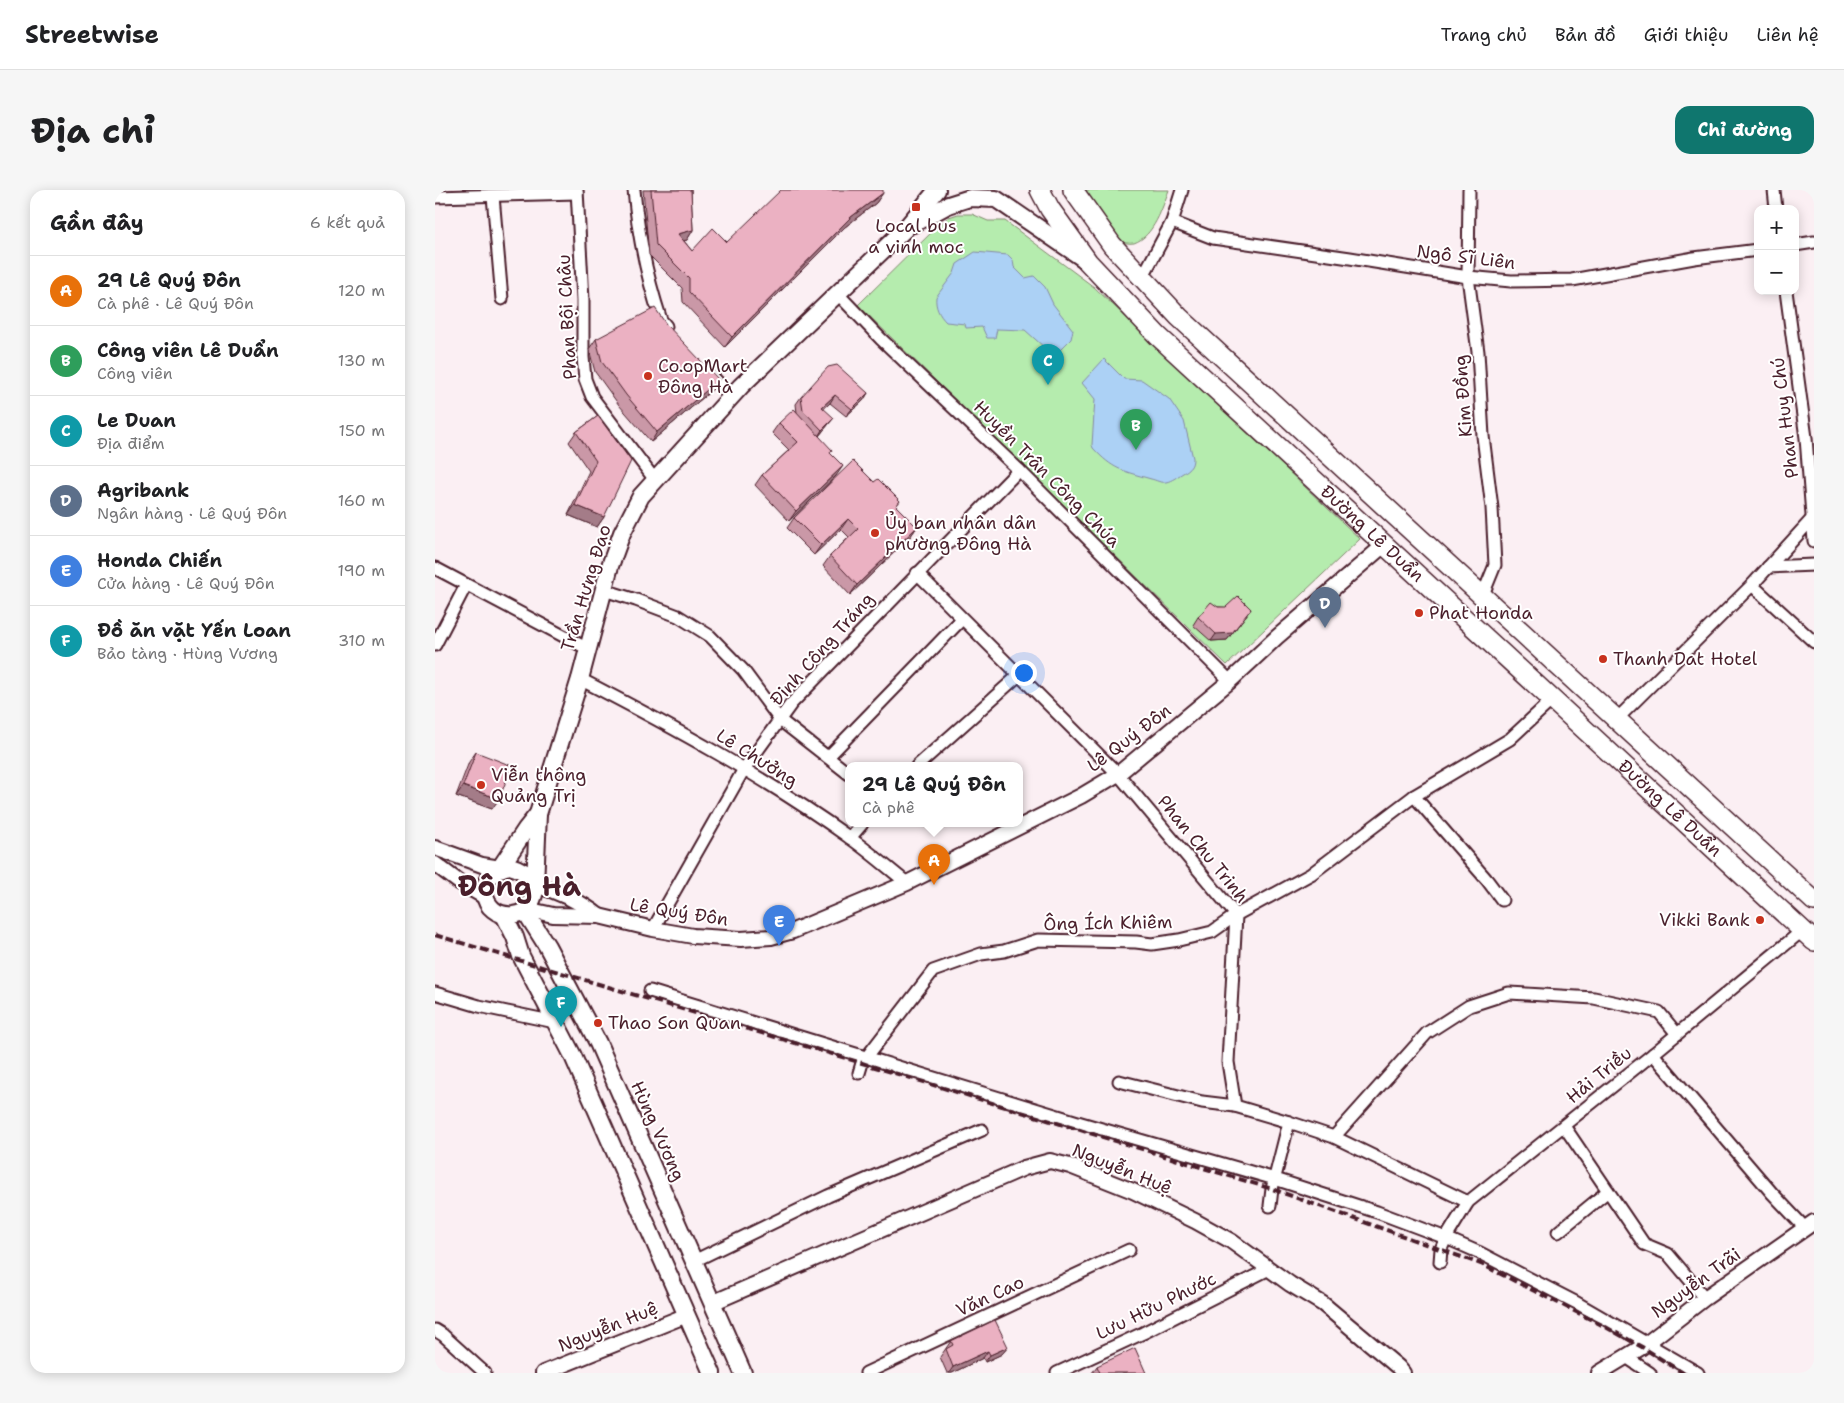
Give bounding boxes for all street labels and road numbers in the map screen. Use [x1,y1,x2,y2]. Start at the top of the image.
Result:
street label: Ngô Sĩ Liên [1415,239,1517,275]
street label: Phan Bội Châu [552,254,582,380]
street label: Kim Đồng [1448,354,1478,438]
street label: Phan Huy Chú [1766,356,1804,480]
street label: Huyền Trân Công Chúa [968,395,1126,553]
street label: Đường Lê Duẩn [1315,480,1429,587]
street label: Trần Hưng Đạo [555,522,617,654]
street label: Đinh Công Tráng [765,587,879,711]
street label: Lê Quý Đôn [1082,698,1176,778]
street label: Lê Chưởng [712,723,802,793]
street label: Đường Lê Duẩn [1613,754,1727,862]
street label: Phan Chu Trinh [1152,790,1254,908]
street label: Lê Quý Đôn [628,892,730,932]
street label: Ông Ích Khiêm [1043,910,1173,936]
street label: Hải Triều [1561,1041,1637,1109]
street label: Hùng Vương [625,1077,691,1185]
street label: Nguyễn Huệ [1068,1138,1176,1200]
street label: Nguyễn Trãi [1646,1242,1746,1324]
street label: Lưu Hữu Phước [1092,1267,1220,1345]
street label: Văn Cao [952,1270,1028,1322]
street label: Nguyễn Huệ [554,1296,662,1358]

